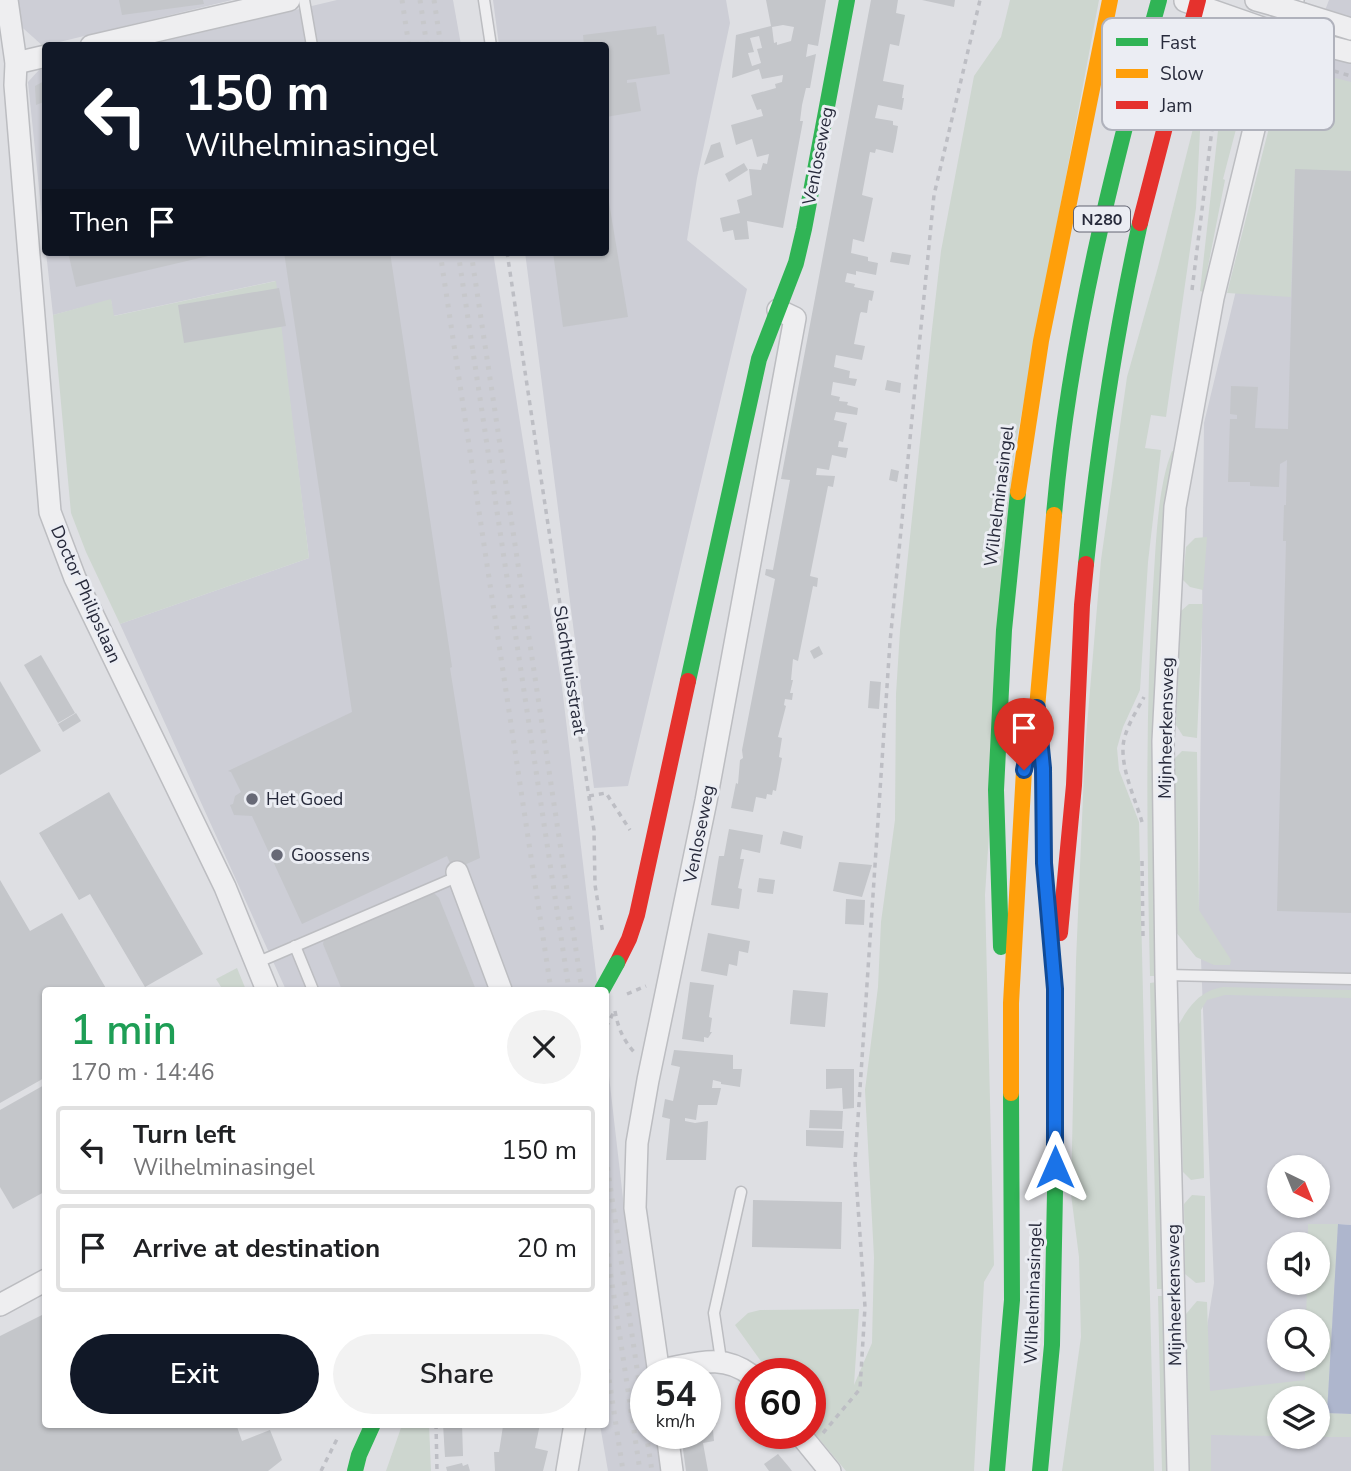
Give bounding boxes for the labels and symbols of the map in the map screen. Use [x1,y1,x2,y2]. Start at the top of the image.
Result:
legend [1102,18,1334,130]
text: Fast [1160,30,1196,56]
text: Slow [1160,61,1204,87]
text: Jam [1159,93,1193,119]
street label: Venloseweg [797,105,839,208]
road number: N280 [1074,206,1130,232]
street label: Wilhelminasingel [978,423,1020,568]
street label: Doctor Philipslaan [45,521,127,667]
street label: Slachthuisstraat [548,604,592,737]
street label: Mijnheerkensweg [1153,657,1179,799]
pin [994,698,1054,770]
street label: Venloseweg [678,783,720,886]
place label: Het Goed [266,787,343,811]
marker: Het Goed [244,791,260,807]
place label: Goossens [291,843,370,867]
marker: Goossens [269,847,285,863]
position arrow [1018,1130,1092,1204]
north arrow [1267,1155,1330,1218]
street label: Wilhelminasingel [1019,1221,1047,1365]
street label: Mijnheerkensweg [1161,1224,1187,1366]
speed limit sign: 60 [735,1358,826,1449]

